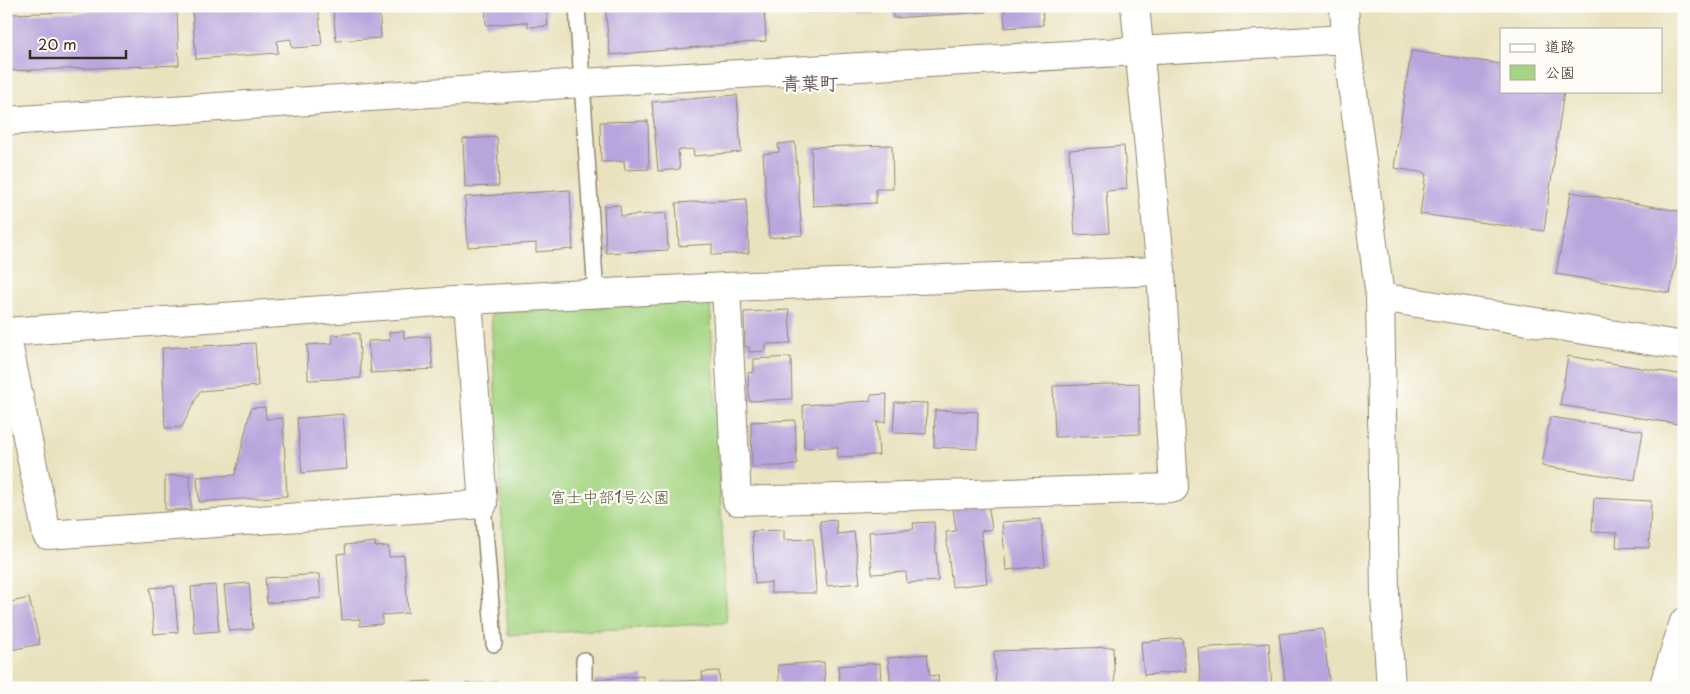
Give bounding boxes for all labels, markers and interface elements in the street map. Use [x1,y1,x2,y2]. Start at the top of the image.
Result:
scale bar [30,28,126,60]
legend [1500,28,1662,92]
text: 20 m [38,32,77,55]
text: 道路 [1545,34,1575,57]
text: 公園 [1545,60,1575,83]
district label: 青葉町 [781,68,839,96]
park label: 富士中部1号公園 [550,484,670,508]

